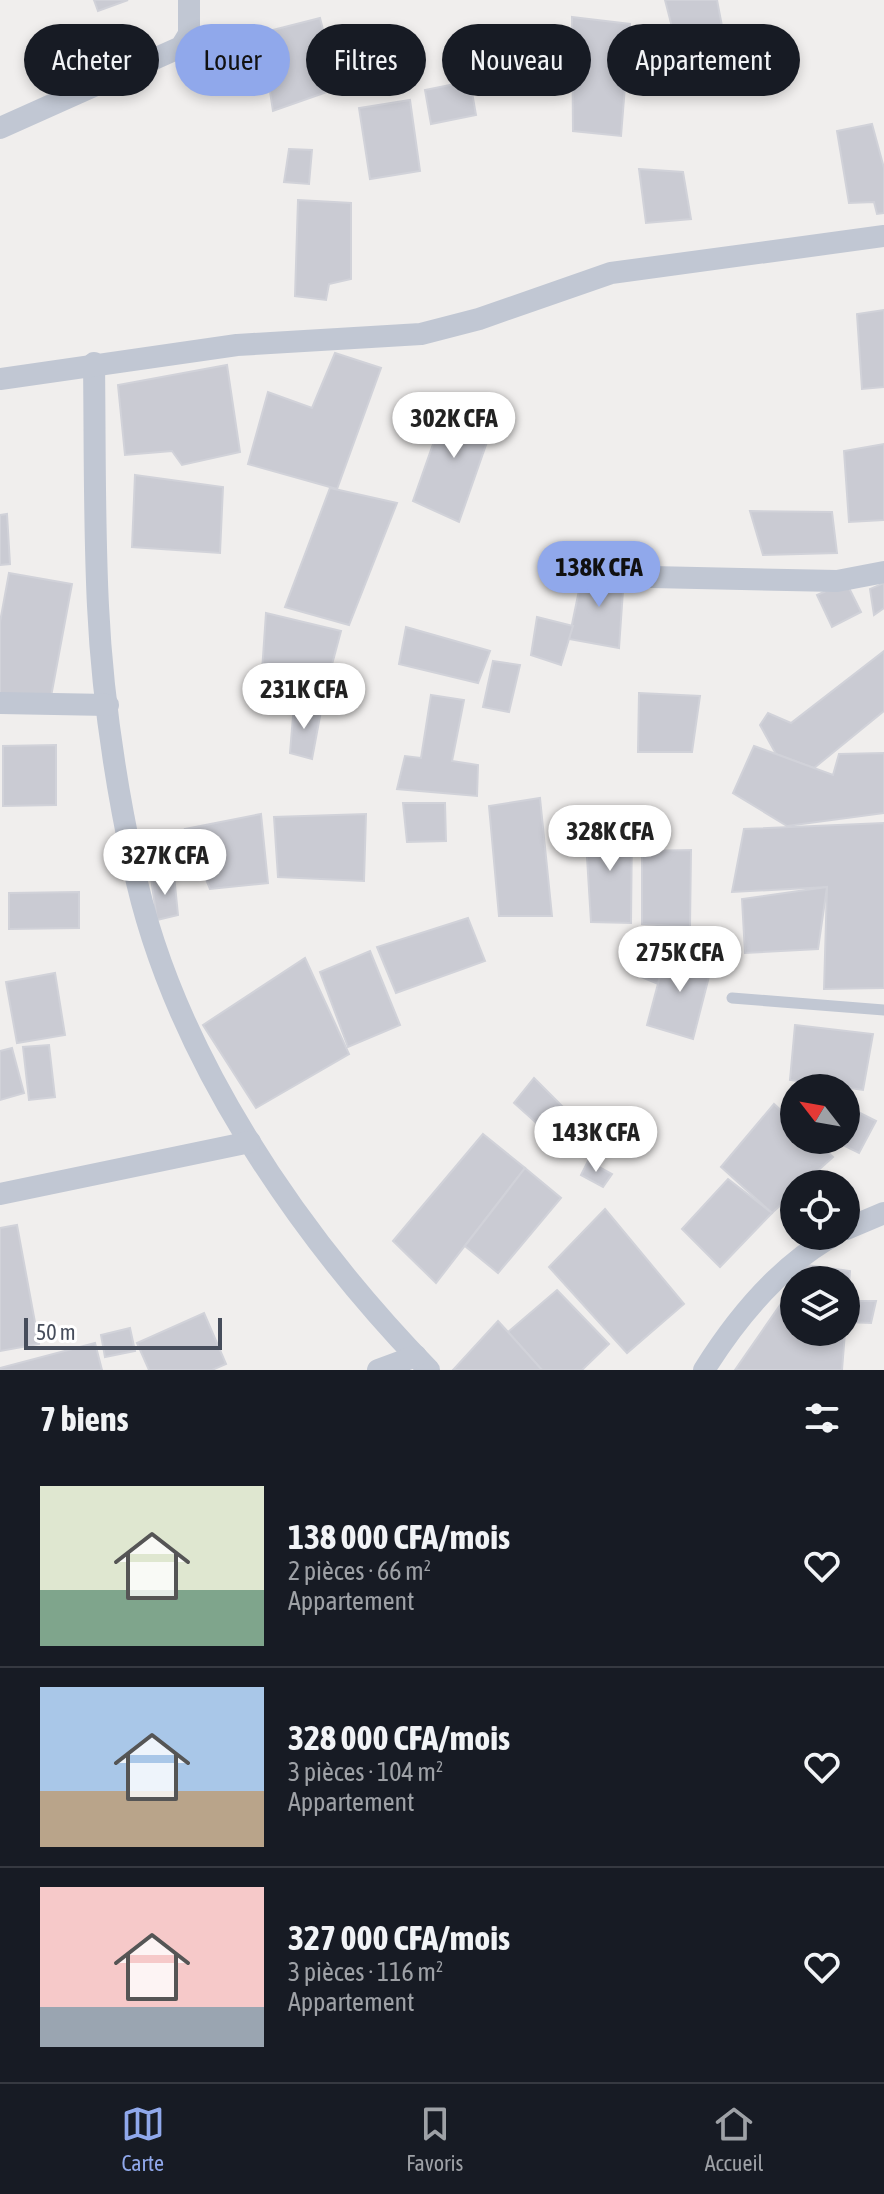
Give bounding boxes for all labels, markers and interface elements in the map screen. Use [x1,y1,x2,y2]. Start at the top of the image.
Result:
chip: Acheter [24,24,159,96]
chip: Louer [175,24,290,96]
chip: Filtres [306,24,426,96]
chip: Nouveau [442,24,591,96]
chip: Appartement [607,24,800,96]
pin: 302K CFA [371,392,537,460]
text: 302K CFA [410,403,498,433]
pin: 138K CFA [516,541,682,609]
text: 138K CFA [555,552,643,582]
pin: 231K CFA [221,663,387,731]
text: 231K CFA [260,674,348,704]
pin: 328K CFA [527,805,693,873]
text: 328K CFA [566,816,654,846]
pin: 327K CFA [82,829,248,897]
text: 327K CFA [121,840,209,870]
pin: 275K CFA [597,926,763,994]
text: 275K CFA [636,937,724,967]
north arrow [780,1074,860,1154]
map controls [780,1074,860,1346]
pin: 143K CFA [513,1106,679,1174]
text: 143K CFA [552,1117,640,1147]
button: locate [780,1170,860,1250]
button: layers [780,1266,860,1346]
scale bar [24,1314,222,1350]
text: 50 m [36,1319,76,1345]
icon: filters [800,1396,844,1440]
text: 7 biens [40,1399,129,1438]
text: 138 000 CFA/mois [288,1517,510,1556]
icon: home [104,1518,200,1614]
icon: heart [800,1544,844,1588]
text: 2 pièces · 66 m² [288,1556,431,1586]
text: Appartement [288,1586,415,1616]
text: 328 000 CFA/mois [288,1718,510,1757]
icon: home [104,1719,200,1815]
icon: heart [800,1745,844,1789]
text: 3 pièces · 104 m² [288,1757,443,1787]
text: Appartement [288,1787,415,1817]
text: 327 000 CFA/mois [288,1918,510,1957]
icon: home [104,1919,200,2015]
icon: heart [800,1945,844,1989]
text: 3 pièces · 116 m² [288,1957,443,1987]
text: Appartement [288,1987,415,2017]
tab: Carte [121,2102,165,2176]
tab: Favoris [406,2102,463,2176]
tab: Accueil [705,2102,763,2176]

